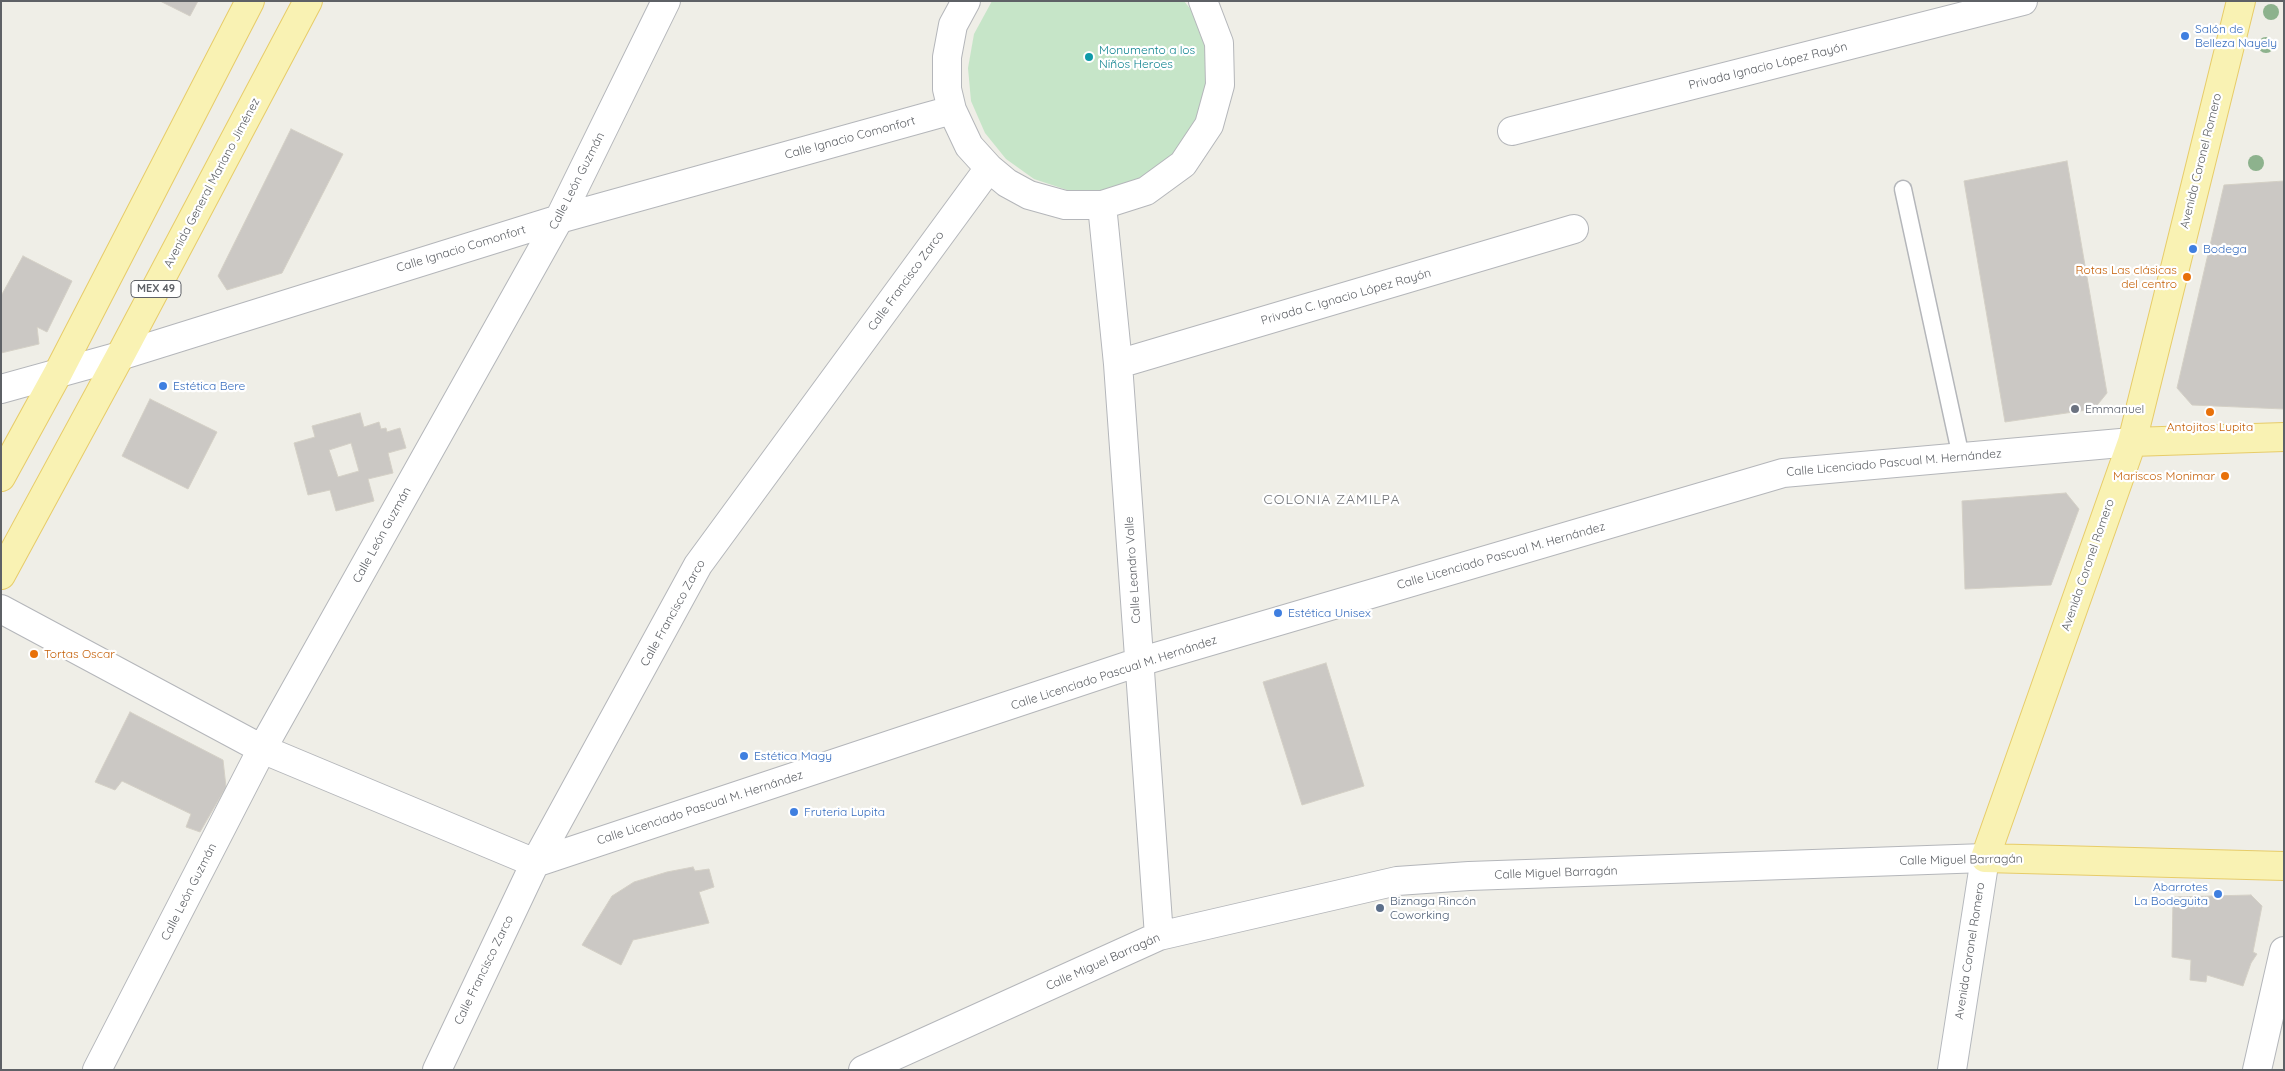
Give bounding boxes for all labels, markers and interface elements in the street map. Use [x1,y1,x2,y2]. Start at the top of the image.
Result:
place label: Salón de Belleza Nayely [2195,22,2277,50]
marker: Salón de Belleza Nayely [2179,30,2191,42]
street label: Privada Ignacio López Rayón [1687,39,1849,93]
place label: Monumento a los Niños Heroes [1099,43,1195,71]
marker: Monumento a los Niños Heroes [1083,51,1095,63]
street label: Avenida Coronel Romero [2177,92,2225,230]
street label: Avenida General Mariano Jiménez [161,96,263,270]
street label: Calle Ignacio Comonfort [783,114,917,162]
street label: Calle León Guzmán [546,130,608,232]
street label: Calle Ignacio Comonfort [395,222,527,276]
street label: Calle Francisco Zarco [865,228,947,334]
place label: Bodega [2203,242,2247,256]
marker: Bodega [2187,243,2199,255]
place label: Rotas Las clásicas del centro [2075,263,2177,291]
street label: Privada C. Ignacio López Rayón [1259,266,1433,328]
marker: Rotas Las clásicas del centro [2181,271,2193,283]
road number: MEX 49 [131,280,181,298]
place label: Estética Bere [173,379,245,393]
marker: Estética Bere [157,380,169,392]
place label: Emmanuel [2085,402,2144,416]
marker: Emmanuel [2069,403,2081,415]
marker: Antojitos Lupita [2204,406,2216,418]
place label: Antojitos Lupita [2167,420,2253,434]
street label: Calle Licenciado Pascual M. Hernández [1786,446,2002,480]
place label: Mariscos Monimar [2113,469,2215,483]
marker: Mariscos Monimar [2219,470,2231,482]
street label: Calle León Guzmán [350,485,414,585]
district label: COLONIA ZAMILPA [1262,492,1402,508]
street label: Avenida Coronel Romero [2059,497,2117,633]
street label: Calle Leandro Valle [1122,516,1144,624]
street label: Calle Licenciado Pascual M. Hernández [1395,519,1607,593]
street label: Calle Francisco Zarco [638,557,708,669]
place label: Estética Unisex [1288,606,1371,620]
marker: Estética Unisex [1272,607,1284,619]
street label: Calle Licenciado Pascual M. Hernández [1009,633,1219,713]
place label: Tortas Oscar [44,647,115,661]
marker: Tortas Oscar [28,648,40,660]
place label: Estética Magy [754,749,832,763]
marker: Estética Magy [738,750,750,762]
street label: Calle Licenciado Pascual M. Hernández [595,768,805,848]
place label: Fruteria Lupita [804,805,885,819]
marker: Fruteria Lupita [788,806,800,818]
street label: Calle León Guzmán [158,841,220,943]
street label: Calle Miguel Barragán [1899,852,2023,868]
street label: Calle Miguel Barragán [1494,864,1618,882]
place label: Abarrotes La Bodeguita [2134,880,2208,908]
street label: Avenida Coronel Romero [1952,881,1988,1021]
marker: Abarrotes La Bodeguita [2212,888,2224,900]
place label: Biznaga Rincón Coworking [1390,894,1476,922]
marker: Biznaga Rincón Coworking [1374,902,1386,914]
street label: Calle Francisco Zarco [451,913,517,1027]
street label: Calle Miguel Barragán [1044,930,1162,994]

